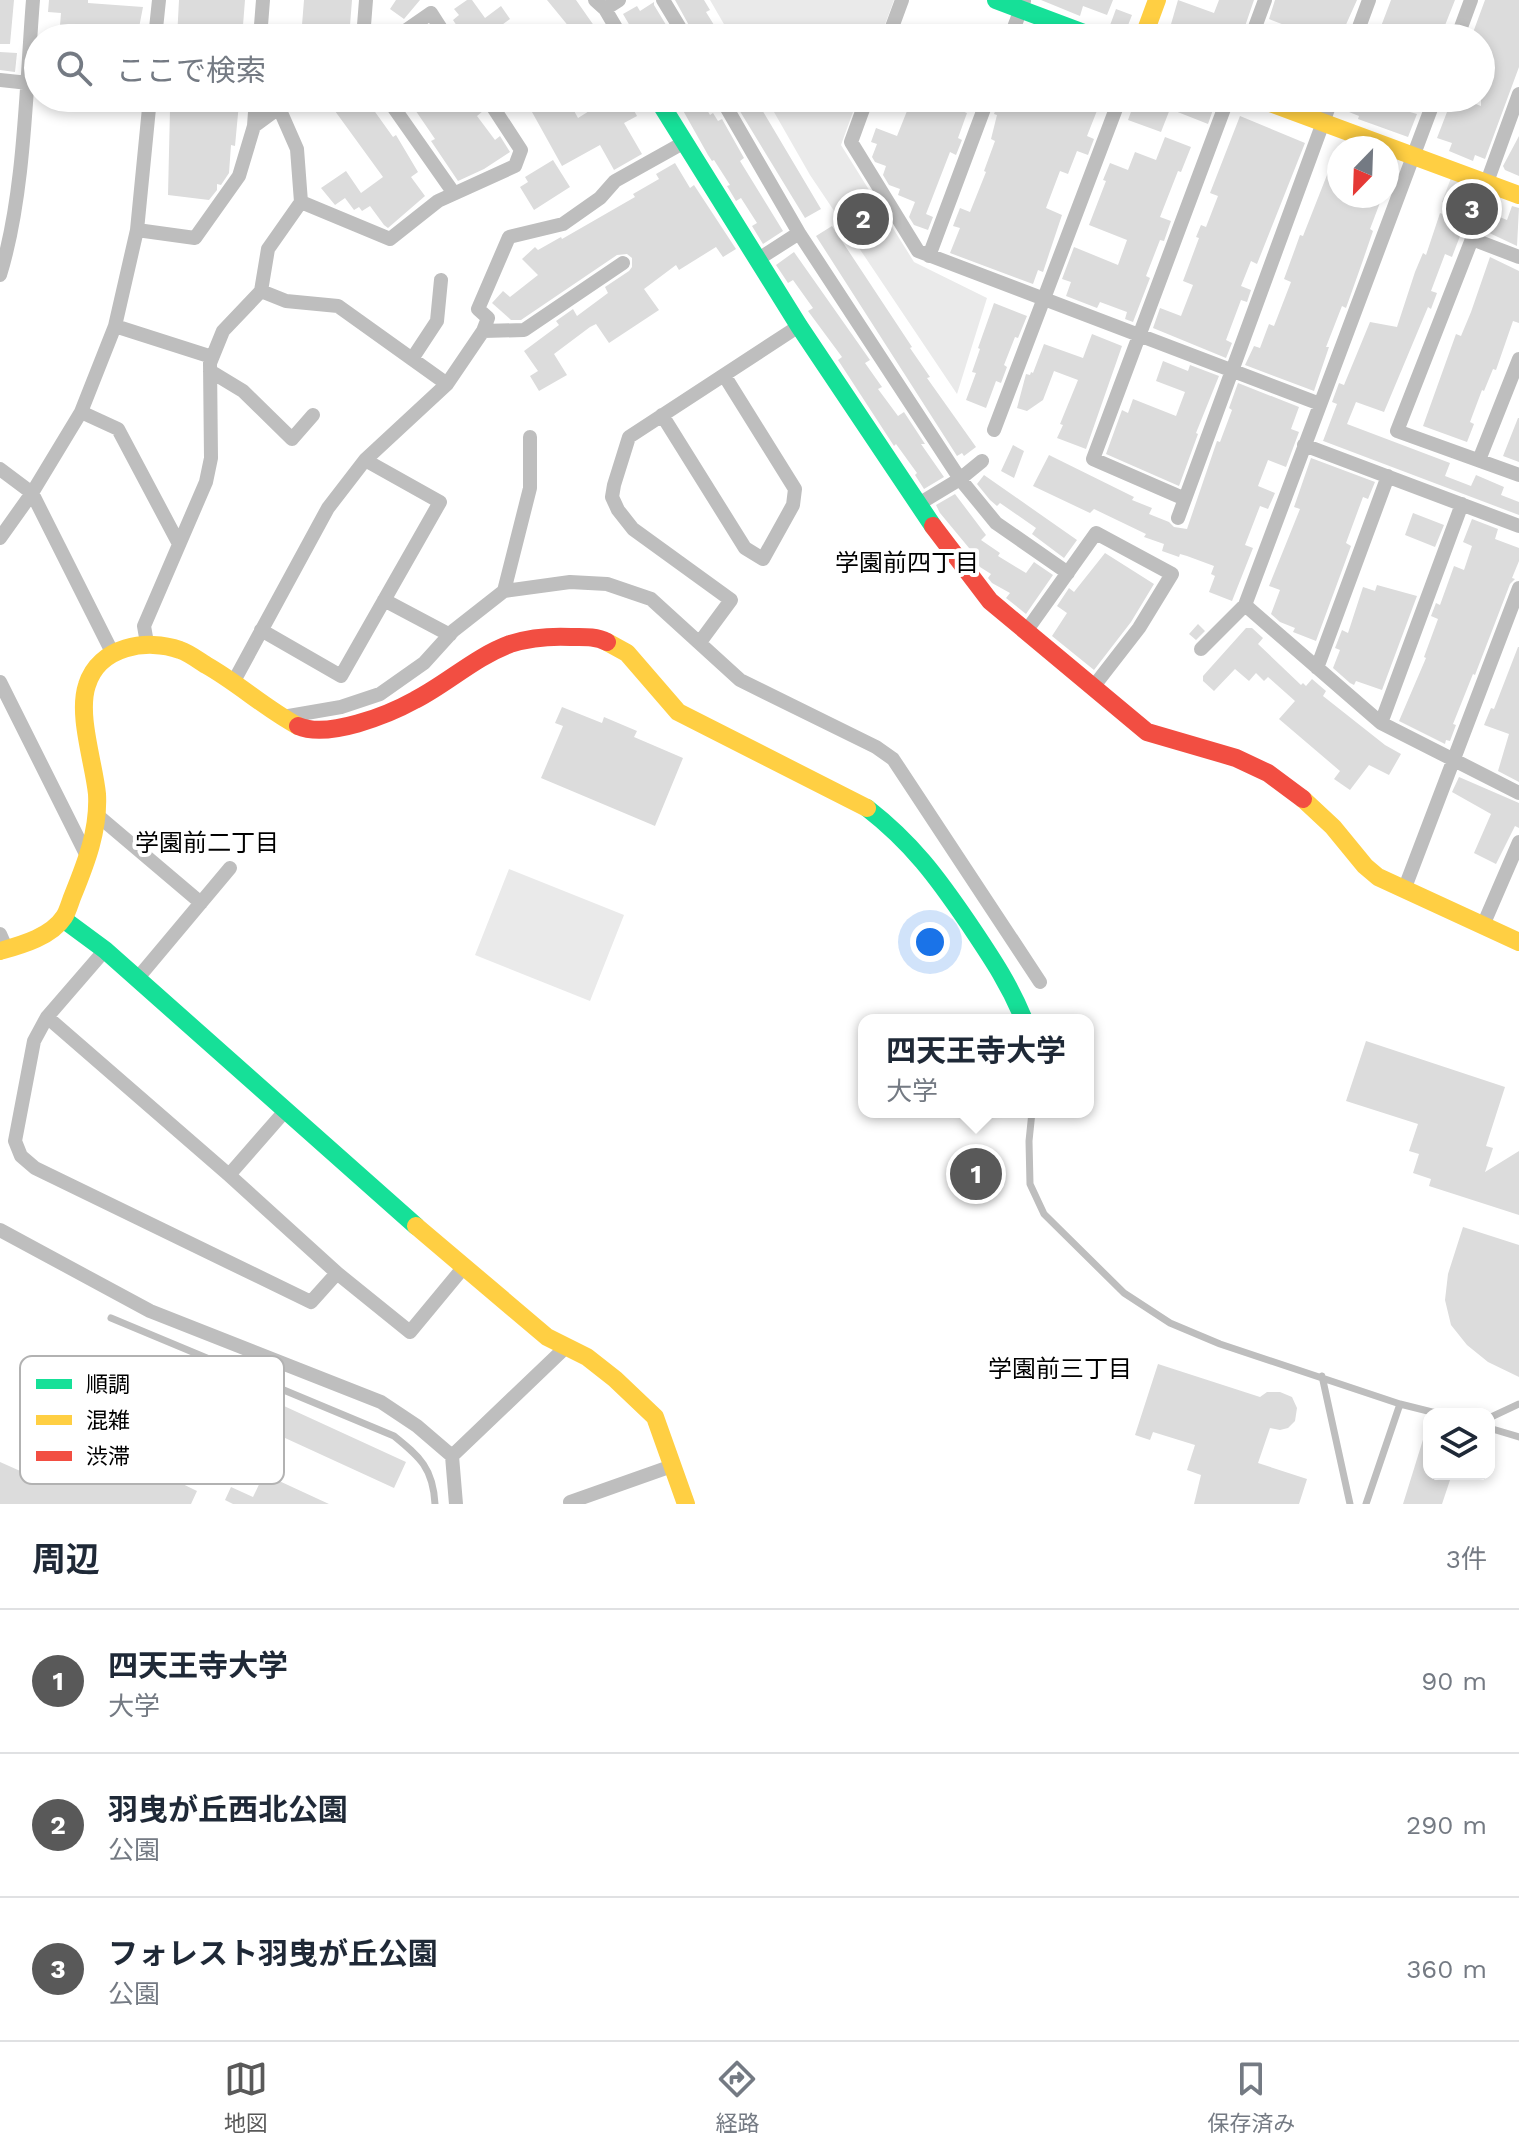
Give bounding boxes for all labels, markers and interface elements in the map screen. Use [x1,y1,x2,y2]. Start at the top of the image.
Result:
search box [24,24,1495,112]
icon: search [52,46,96,90]
text: ここで検索 [116,53,266,88]
north arrow [1327,136,1399,208]
pin: 3 [1446,179,1498,239]
pin: 2 [837,189,889,249]
district label: 学園前四丁目 [835,549,979,577]
district label: 学園前二丁目 [135,829,279,857]
your location [910,922,950,962]
popup [858,1014,1094,1118]
text: 四天王寺大学 [886,1033,1066,1068]
text: 大学 [886,1076,938,1106]
pin: 1 [950,1144,1002,1204]
district label: 学園前三丁目 [988,1355,1132,1383]
legend [20,1356,284,1484]
text: 順調 [86,1372,130,1397]
text: 混雑 [86,1408,130,1433]
map controls [1423,1408,1495,1480]
button: layers [1423,1408,1495,1480]
text: 渋滞 [86,1444,130,1469]
text: 周辺 [32,1539,100,1579]
text: 3件 [1446,1544,1487,1574]
text: 四天王寺大学 [108,1648,288,1683]
text: 1 [52,1666,64,1696]
text: 90 m [1421,1666,1487,1696]
text: 大学 [108,1691,160,1721]
text: 羽曳が丘西北公園 [108,1792,348,1827]
text: 2 [50,1810,66,1840]
text: 290 m [1406,1810,1487,1840]
text: 公園 [108,1835,160,1865]
text: フォレスト羽曳が丘公園 [108,1936,438,1971]
text: 3 [50,1954,66,1984]
text: 360 m [1406,1954,1487,1984]
text: 公園 [108,1979,160,2009]
tab: 地図 [224,2057,268,2137]
tab: 経路 [715,2057,759,2137]
tab: 保存済み [1207,2057,1295,2137]

